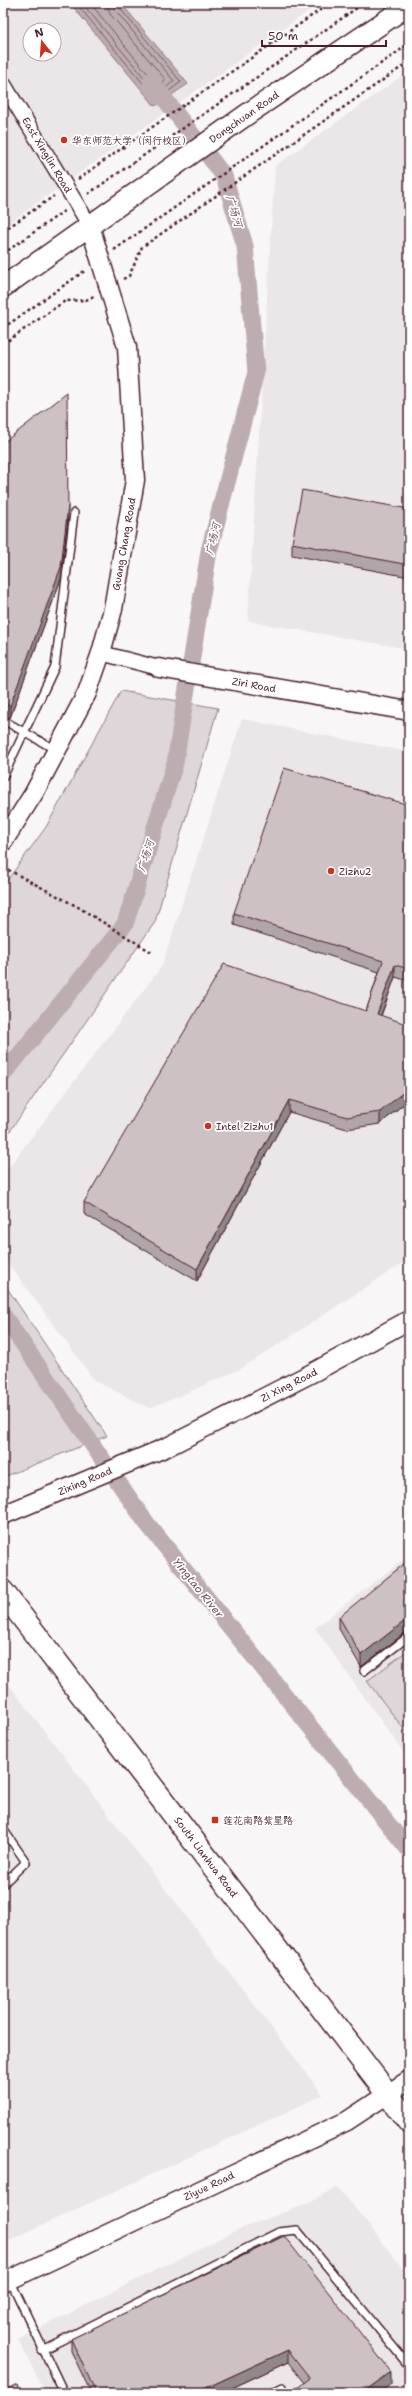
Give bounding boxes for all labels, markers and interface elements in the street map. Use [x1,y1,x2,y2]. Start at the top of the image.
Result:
north arrow [22,22,62,62]
scale bar [262,22,386,48]
text: N [33,24,46,41]
text: 50 m [268,28,298,44]
street label: Dongchuan Road [207,88,282,146]
street label: East Xinglin Road [19,115,75,196]
place label: 华东师范大学（闵行校区） [72,134,192,147]
marker: 华东师范大学（闵行校区） [59,135,69,145]
water label: 广场河 [222,193,247,231]
street label: Guang Chang Road [109,496,139,591]
water label: 广场河 [202,519,224,557]
street label: Ziri Road [231,675,278,695]
water label: 广场河 [134,836,159,874]
place label: Zizhu2 [339,865,371,878]
marker: Zizhu2 [326,866,336,876]
place label: Intel Zizhu1 [216,1120,273,1133]
marker: Intel Zizhu1 [203,1121,213,1131]
street label: Zi Xing Road [258,1365,320,1405]
street label: Zixing Road [56,1464,115,1498]
water label: Yingtao River [169,1555,227,1622]
street label: South Lianhua Road [171,1814,241,1900]
place label: 莲花南路紫星路 [223,1814,293,1827]
marker: 莲花南路紫星路 [210,1815,220,1825]
street label: Ziyue Road [182,2168,237,2203]

